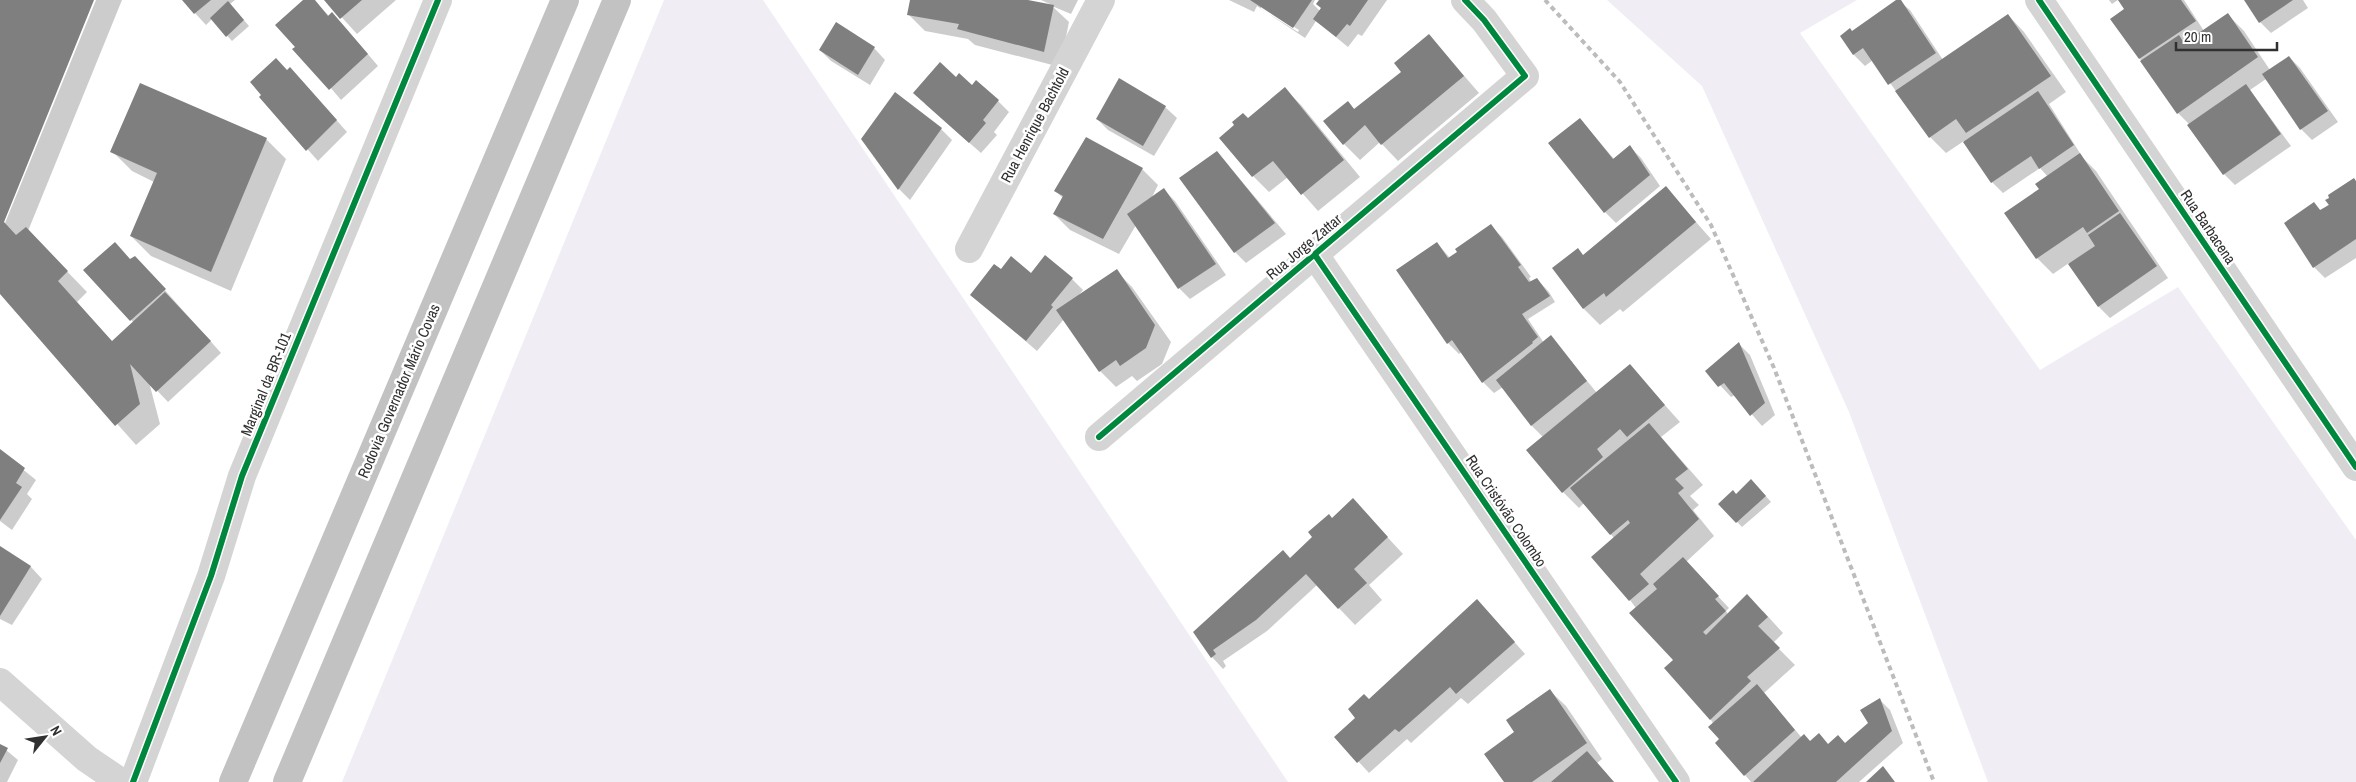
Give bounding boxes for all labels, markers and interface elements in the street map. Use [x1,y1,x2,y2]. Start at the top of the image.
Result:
scale bar [2176,20,2277,52]
text: 20 m [2184,26,2211,47]
street label: Rua Henrique Bachtold [995,63,1074,186]
street label: Rua Barbacena [2176,185,2241,268]
street label: Rua Jorge Zattar [1262,209,1346,284]
street label: Rodovia Governador Mário Covas [352,300,445,481]
street label: Marginal da BR-101 [235,329,296,439]
street label: Rua Cristóvão Colombo [1461,450,1552,571]
north arrow [20,712,70,762]
text: N [46,722,66,739]

